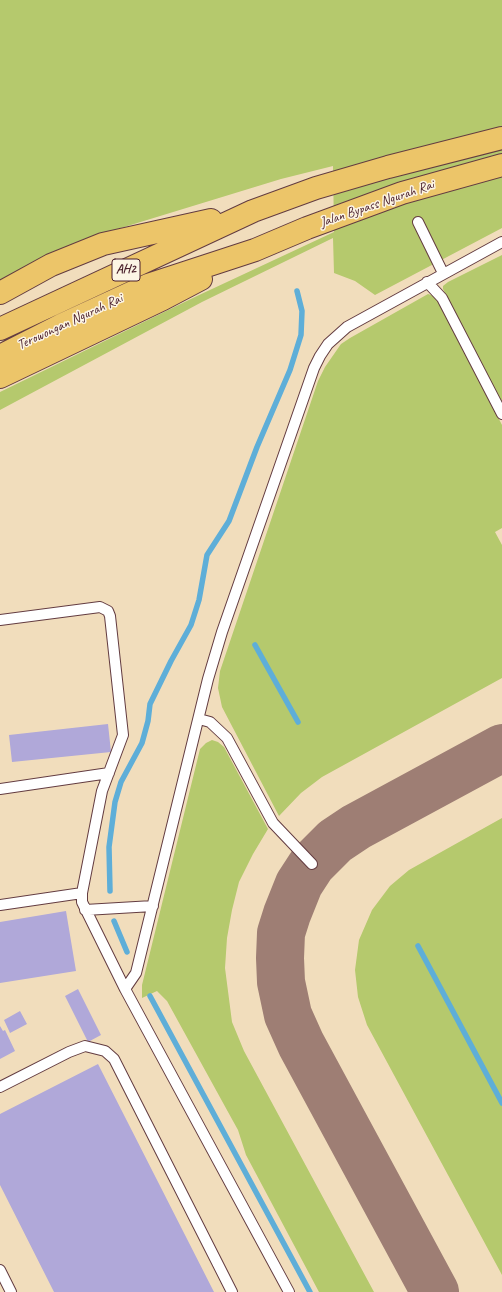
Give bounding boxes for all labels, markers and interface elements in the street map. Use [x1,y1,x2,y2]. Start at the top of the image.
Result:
street label: Jalan Bypass Ngurah Rai [318,177,436,231]
road number: AH2 [112,259,140,281]
street label: Terowongan Ngurah Rai [15,290,125,354]

